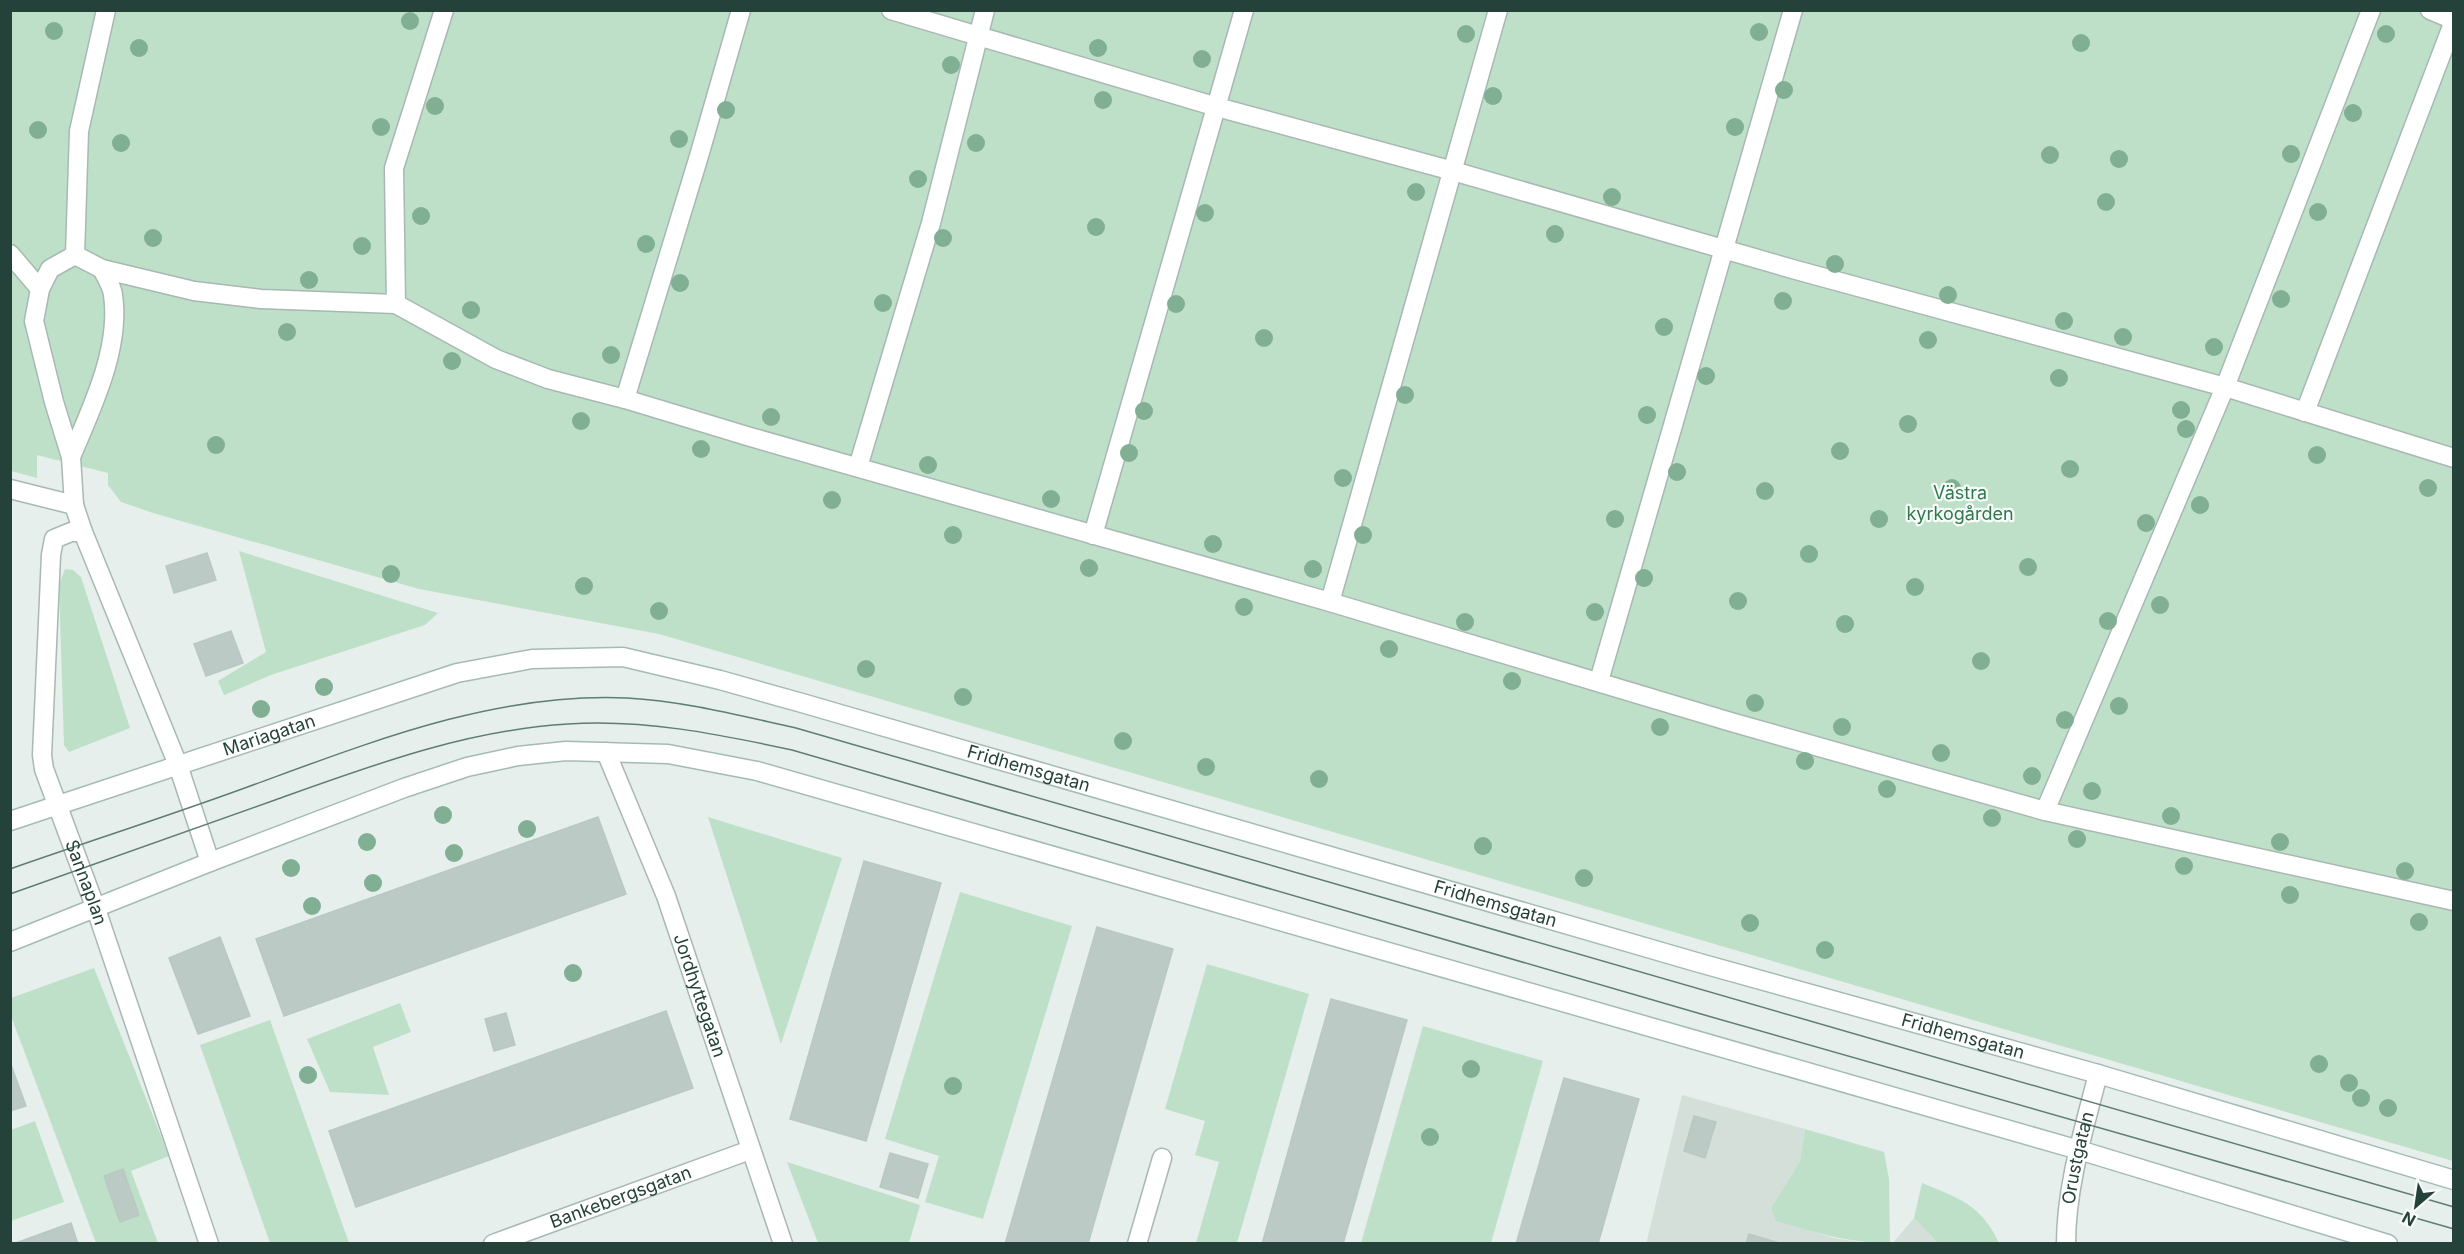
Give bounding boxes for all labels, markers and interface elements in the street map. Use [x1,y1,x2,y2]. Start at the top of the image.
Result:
park label: Västra kyrkogården [1906,482,2014,524]
street label: Mariagatan [220,710,318,760]
street label: Fridhemsgatan [965,740,1093,796]
street label: Sannaplan [61,837,112,928]
street label: Fridhemsgatan [1432,876,1559,931]
street label: Jordhyttegatan [669,931,730,1060]
street label: Fridhemsgatan [1899,1009,2027,1063]
street label: Orustgatan [2058,1109,2098,1206]
street label: Bankebergsgatan [547,1161,694,1232]
north arrow [2386,1176,2446,1236]
text: N [2399,1207,2419,1231]

